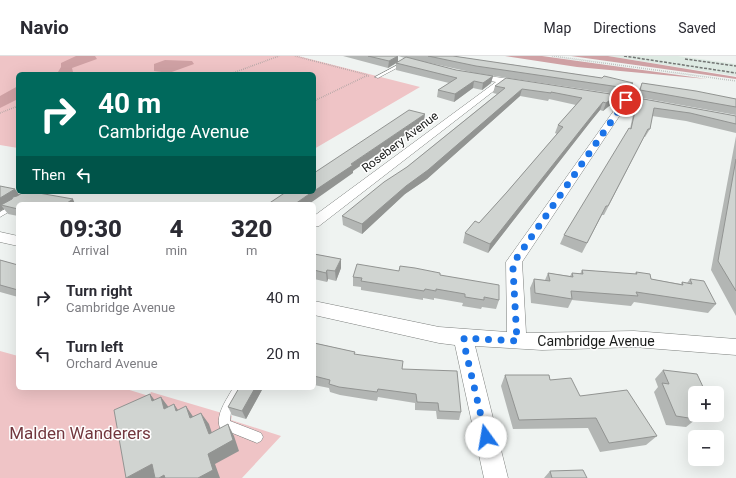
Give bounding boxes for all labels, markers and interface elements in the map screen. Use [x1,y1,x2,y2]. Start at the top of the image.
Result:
text: Navio [20,16,69,39]
text: Map [544,20,571,36]
text: Directions [593,20,656,36]
text: Saved [678,20,716,36]
pin [609,83,643,117]
text: 40 m [98,87,161,120]
icon: right [32,88,84,140]
icon: arrive [615,89,637,111]
street label: Rosebery Avenue [359,109,441,175]
text: Cambridge Avenue [98,121,249,142]
icon: left [73,164,95,186]
text: Then [32,166,65,184]
text: 09:30 [60,215,122,243]
text: 4 [169,215,183,243]
text: 320 [231,215,272,243]
text: Arrival [72,243,109,258]
text: min [166,243,187,258]
text: m [246,243,257,258]
text: Turn right [66,282,132,300]
icon: right [32,287,54,309]
text: 40 m [266,289,300,307]
text: Cambridge Avenue [66,300,175,315]
street label: Cambridge Avenue [537,333,655,349]
text: Turn left [66,338,123,356]
icon: left [32,343,54,365]
text: 20 m [266,345,300,363]
text: Orchard Avenue [66,356,158,371]
map controls [688,386,724,466]
button: + [688,386,724,422]
position arrow [465,416,507,458]
park label: Malden Wanderers [9,423,151,443]
button: − [688,430,724,466]

